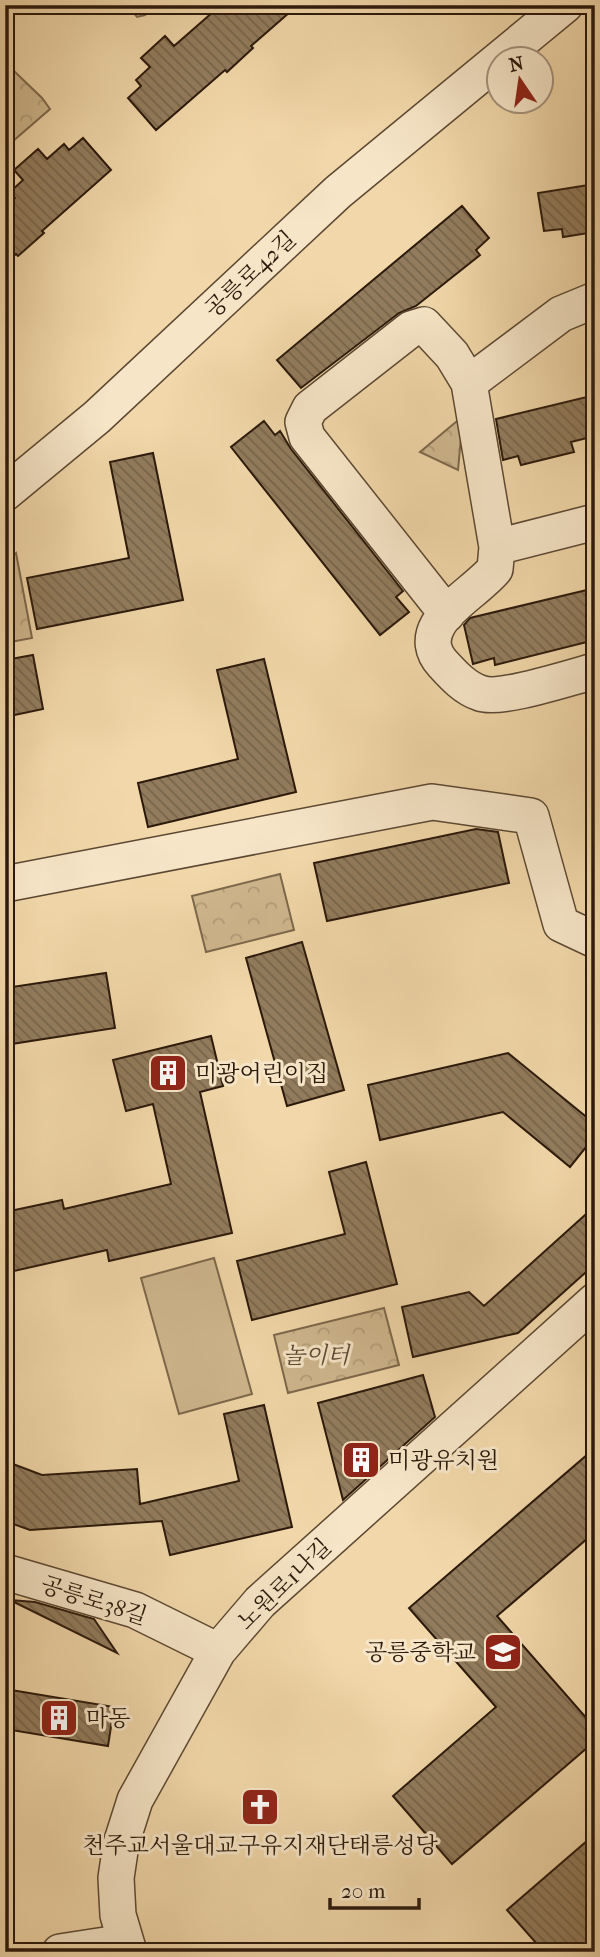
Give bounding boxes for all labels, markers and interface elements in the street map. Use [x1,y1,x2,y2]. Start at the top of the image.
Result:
north arrow [484,46,554,116]
text: N [507,52,526,77]
street label: 공릉로42길 [199,226,301,323]
building icon: 미광어린이집 [147,1052,189,1094]
place label: 미광어린이집 [195,1060,328,1087]
park label: 놀이터 [283,1342,351,1369]
building icon: 미광유치원 [340,1439,382,1481]
place label: 미광유치원 [388,1447,499,1474]
street label: 노원로1나길 [232,1533,337,1636]
street label: 공릉로38길 [37,1571,150,1630]
school or university icon: 공릉중학교 [482,1631,524,1673]
place label: 공릉중학교 [365,1639,476,1666]
building icon: 마동 [38,1697,80,1739]
place label: 마동 [86,1705,130,1732]
church icon: 천주교서울대교구유지재단태릉성당 [239,1786,281,1828]
place label: 천주교서울대교구유지재단태릉성당 [82,1832,439,1859]
scale bar [330,1866,420,1910]
text: 20 m [341,1879,386,1903]

